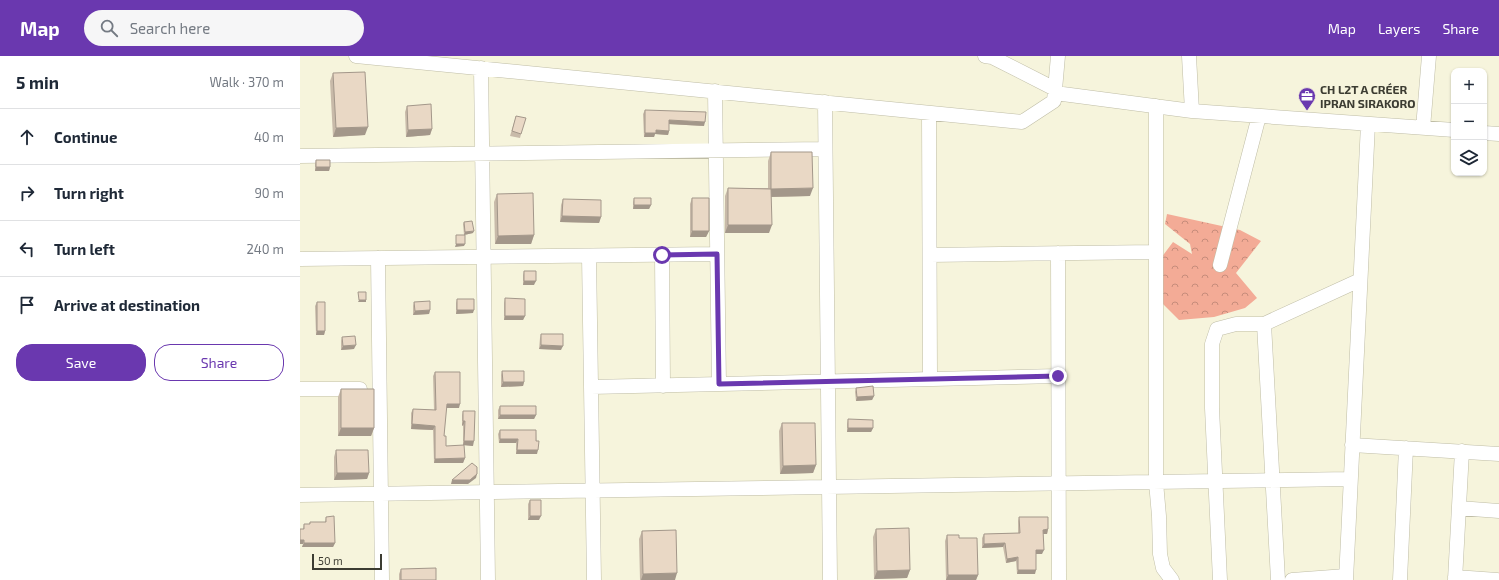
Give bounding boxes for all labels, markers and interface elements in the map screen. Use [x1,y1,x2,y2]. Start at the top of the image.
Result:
search box [84,10,364,46]
text: Map [20,17,60,40]
icon: search [98,17,120,39]
text: Search here [130,19,210,37]
text: Map [1328,20,1356,37]
text: Layers [1378,20,1420,37]
text: Share [1442,20,1479,37]
map controls [1451,68,1487,176]
button: + [1451,68,1487,104]
text: 5 min [16,72,59,92]
text: Walk · 370 m [209,74,284,90]
place label: CH L2T A CRÉER IPRAN SIRAKORO [1320,82,1415,110]
office icon: CH L2T A CRÉER IPRAN SIRAKORO [1297,86,1317,111]
button: − [1451,104,1487,140]
icon: ahead [16,126,38,148]
text: Continue [54,128,117,146]
text: 40 m [254,129,284,145]
button: layers [1451,140,1487,176]
icon: right [16,182,38,204]
text: Turn right [54,184,124,202]
text: 90 m [254,185,284,201]
icon: left [16,238,38,260]
text: Turn left [54,240,115,258]
text: 240 m [247,241,284,257]
route start [653,246,671,264]
icon: arrive [16,294,38,316]
text: Arrive at destination [54,296,200,314]
button: Save [16,344,146,381]
button: Share [154,344,284,381]
route end [1049,367,1067,385]
scale bar [312,552,382,571]
text: 50 m [318,554,343,567]

